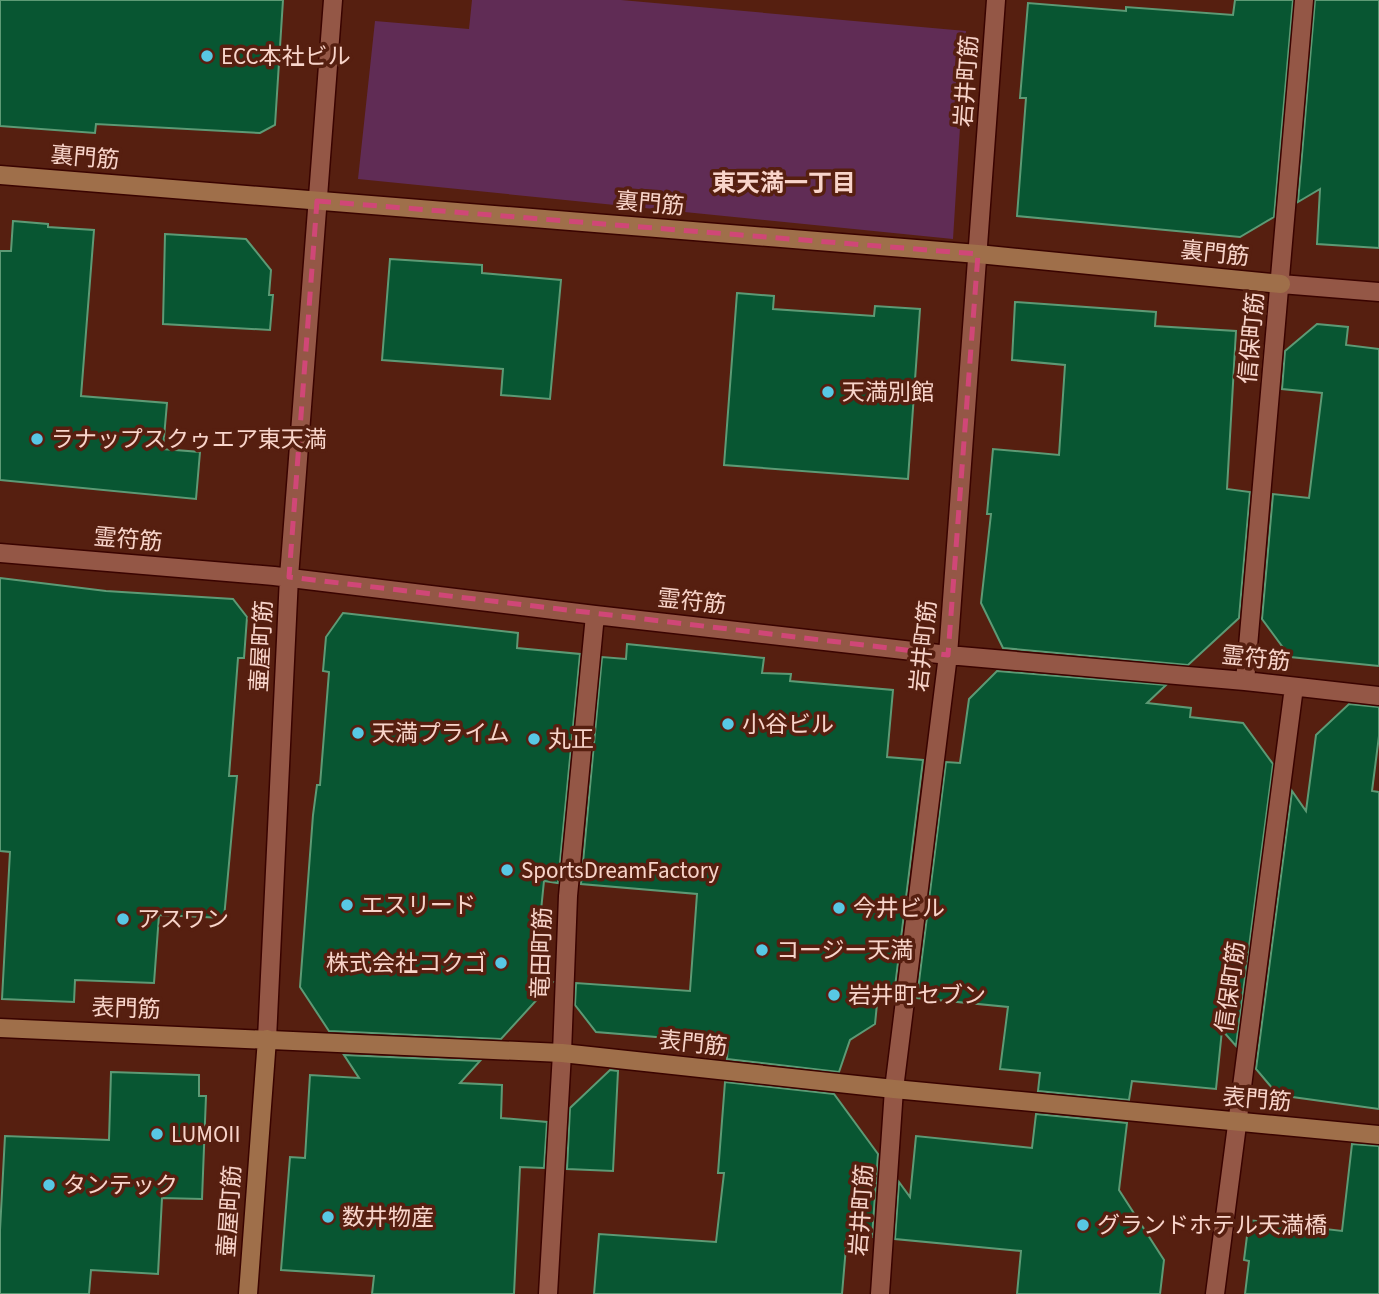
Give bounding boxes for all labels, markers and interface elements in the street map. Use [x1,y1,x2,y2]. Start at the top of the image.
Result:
street label: 岩井町筋 [947,34,986,128]
place label: ECC本社ビル [221,40,351,73]
marker: ECC本社ビル [199,48,215,64]
street label: 裏門筋 [49,138,121,177]
district label: 東天満一丁目 [712,166,856,201]
street label: 裏門筋 [614,184,686,223]
street label: 裏門筋 [1179,233,1251,274]
street label: 信保町筋 [1231,291,1272,385]
place label: 天満別館 [842,376,934,409]
marker: 天満別館 [820,384,836,400]
place label: ラナップスクゥエア東天満 [51,423,327,456]
marker: ラナップスクゥエア東天満 [29,431,45,447]
street label: 霊符筋 [92,520,164,559]
street label: 霊符筋 [656,581,728,622]
street label: 壷屋町筋 [243,599,280,693]
street label: 岩井町筋 [902,599,945,694]
street label: 霊符筋 [1220,638,1292,679]
place label: 小谷ビル [742,708,834,741]
marker: 小谷ビル [720,716,736,732]
place label: 天満プライム [372,717,510,750]
place label: 丸正 [548,723,594,756]
marker: 天満プライム [350,725,366,741]
marker: 丸正 [526,731,542,747]
place label: SportsDreamFactory [521,854,719,887]
marker: SportsDreamFactory [499,862,515,878]
place label: エスリード [361,889,476,922]
place label: 今井ビル [853,892,945,925]
marker: エスリード [339,897,355,913]
marker: 今井ビル [831,900,847,916]
place label: アスワン [137,903,229,936]
street label: 竜田町筋 [523,906,560,1000]
marker: アスワン [115,911,131,927]
place label: コージー天満 [776,934,914,967]
street label: 信保町筋 [1208,939,1253,1035]
marker: コージー天満 [754,942,770,958]
place label: 株式会社コクゴ [326,947,487,980]
marker: 株式会社コクゴ [493,955,509,971]
place label: 岩井町セブン [848,979,986,1012]
marker: 岩井町セブン [826,987,842,1003]
street label: 表門筋 [91,991,161,1026]
street label: 表門筋 [657,1023,729,1064]
street label: 表門筋 [1221,1080,1293,1119]
place label: LUMOII [171,1118,240,1151]
marker: LUMOII [149,1126,165,1142]
street label: 岩井町筋 [842,1163,881,1257]
street label: 壷屋町筋 [210,1164,249,1258]
place label: タンテック [63,1169,178,1202]
marker: タンテック [41,1177,57,1193]
place label: 数井物産 [342,1201,434,1234]
marker: 数井物産 [320,1209,336,1225]
place label: グランドホテル天満橋 [1097,1209,1327,1242]
marker: グランドホテル天満橋 [1075,1217,1091,1233]

